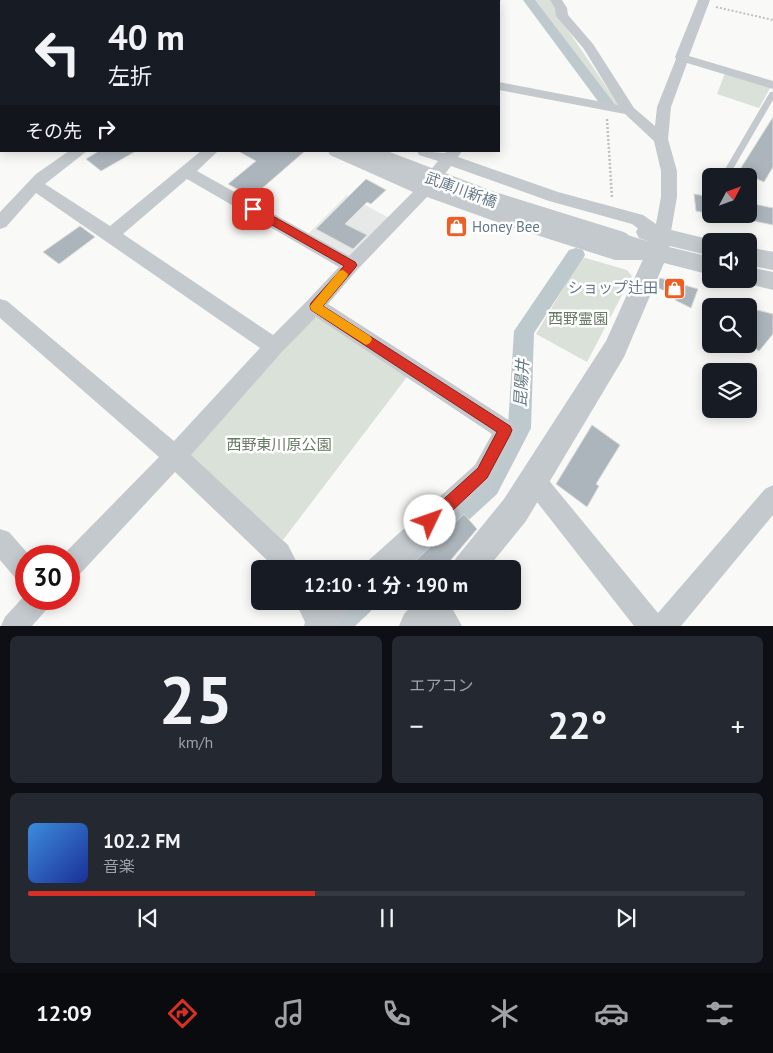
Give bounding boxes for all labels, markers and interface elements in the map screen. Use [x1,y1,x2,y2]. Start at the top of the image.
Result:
text: 40 m [108,14,185,60]
icon: left [25,20,90,85]
text: 左折 [108,62,152,90]
icon: right [92,115,120,143]
text: その先 [25,119,82,143]
street label: 武庫川新橋 [423,168,500,211]
north arrow [702,168,758,222]
map controls [702,168,757,418]
pin [232,188,274,230]
icon: arrive [239,195,267,223]
shop icon: Honey Bee [444,215,468,239]
place label: Honey Bee [472,217,540,236]
button: sound [702,233,757,288]
shop icon: ショップ辻田 [662,276,686,300]
place label: ショップ辻田 [568,278,658,297]
button: search [702,298,757,353]
park label: 西野霊園 [548,309,608,328]
water label: 昆陽井 [510,357,532,407]
button: layers [702,363,757,418]
park label: 西野東川原公園 [226,435,332,454]
position arrow [403,494,455,546]
speed limit sign: 30 [15,545,80,610]
text: 12:10 · 1 分 · 190 m [304,573,468,597]
text: 25 [159,657,233,741]
text: エアコン [410,675,474,695]
text: 22° [547,700,607,749]
text: − [410,707,424,744]
text: + [731,707,745,744]
text: km/h [178,732,213,752]
text: 102.2 FM [103,829,180,853]
text: 音楽 [103,856,135,876]
icon: previous [134,904,162,932]
icon: pause [373,904,401,932]
icon: next [612,904,640,932]
icon: directions [165,996,200,1031]
icon: music [272,996,307,1031]
icon: phone [379,996,414,1031]
icon: climate [487,996,522,1031]
icon: car [594,996,629,1031]
icon: filters [702,996,737,1031]
text: 12:09 [36,999,92,1027]

